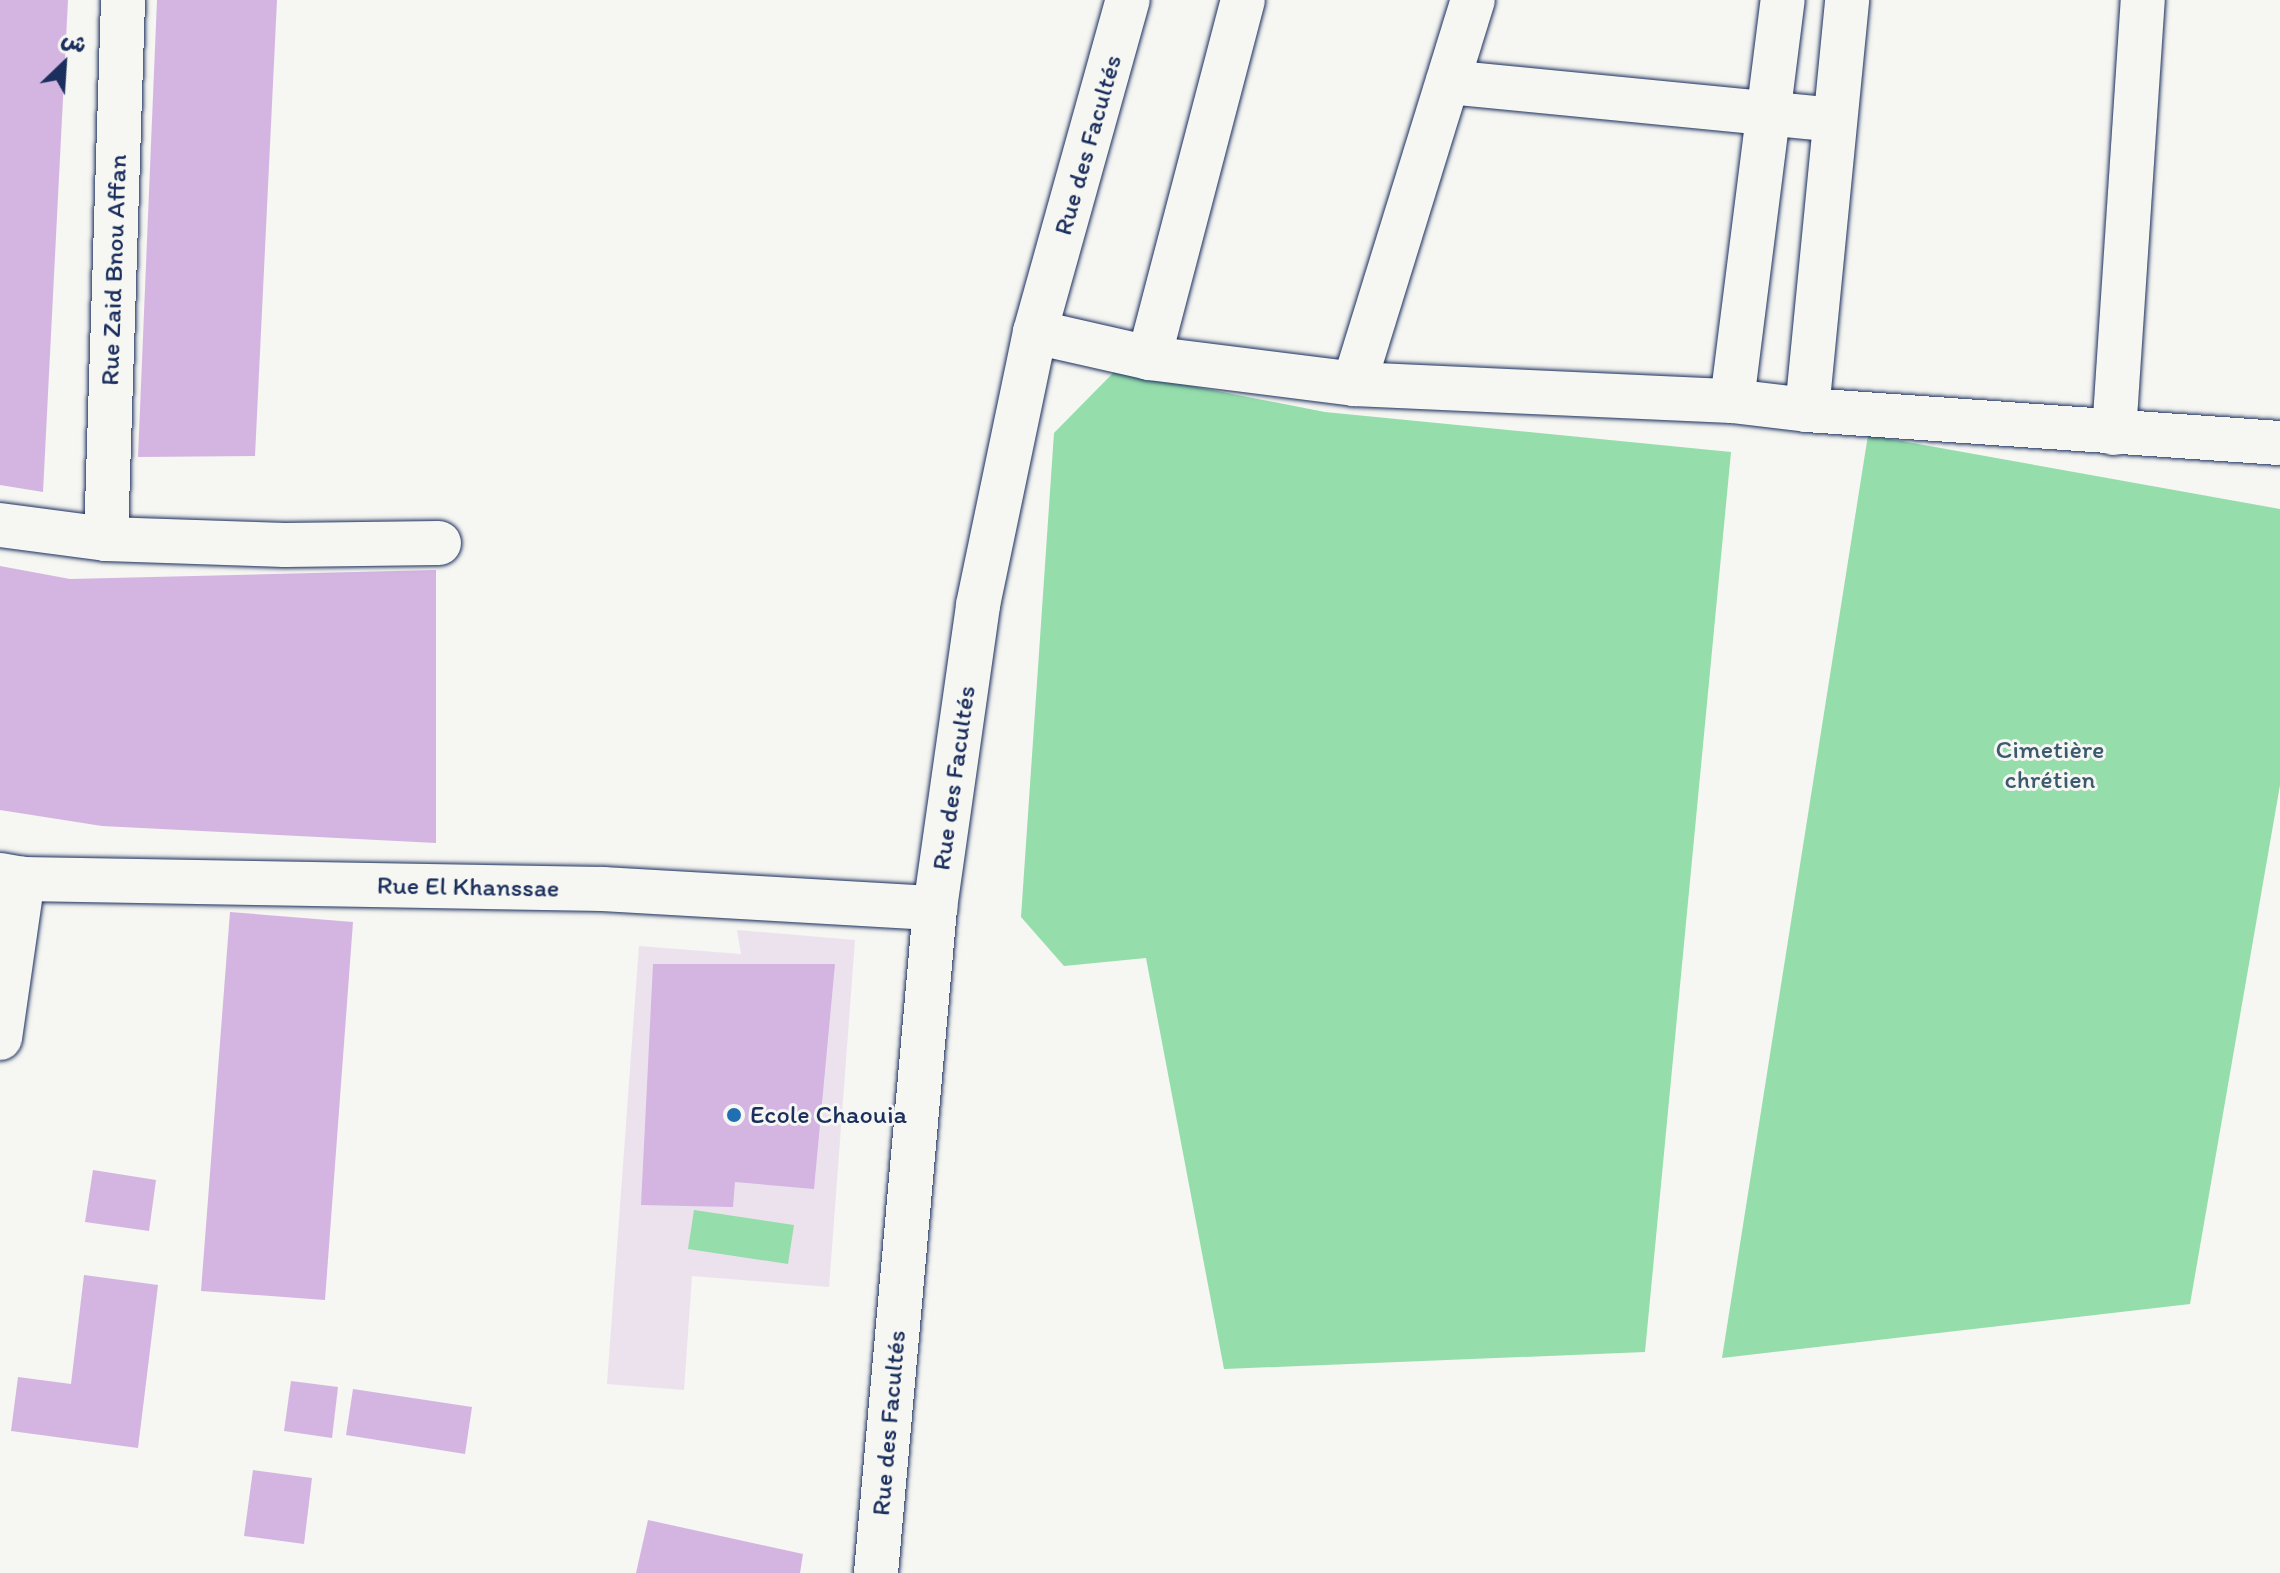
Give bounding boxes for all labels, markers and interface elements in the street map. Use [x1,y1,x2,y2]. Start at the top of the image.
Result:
north arrow [24,24,104,104]
text: ش [58,24,91,59]
street label: Rue des Facultés [1047,51,1129,239]
street label: Rue Zaid Bnou Affan [94,154,134,386]
street label: Rue des Facultés [926,684,982,872]
park label: Cimetière chrétien [1995,734,2105,796]
street label: Rue El Khanssae [377,870,559,904]
place label: Ecole Chaouia [750,1099,907,1131]
marker: Ecole Chaouia [725,1106,743,1124]
street label: Rue des Facultés [865,1329,913,1517]

